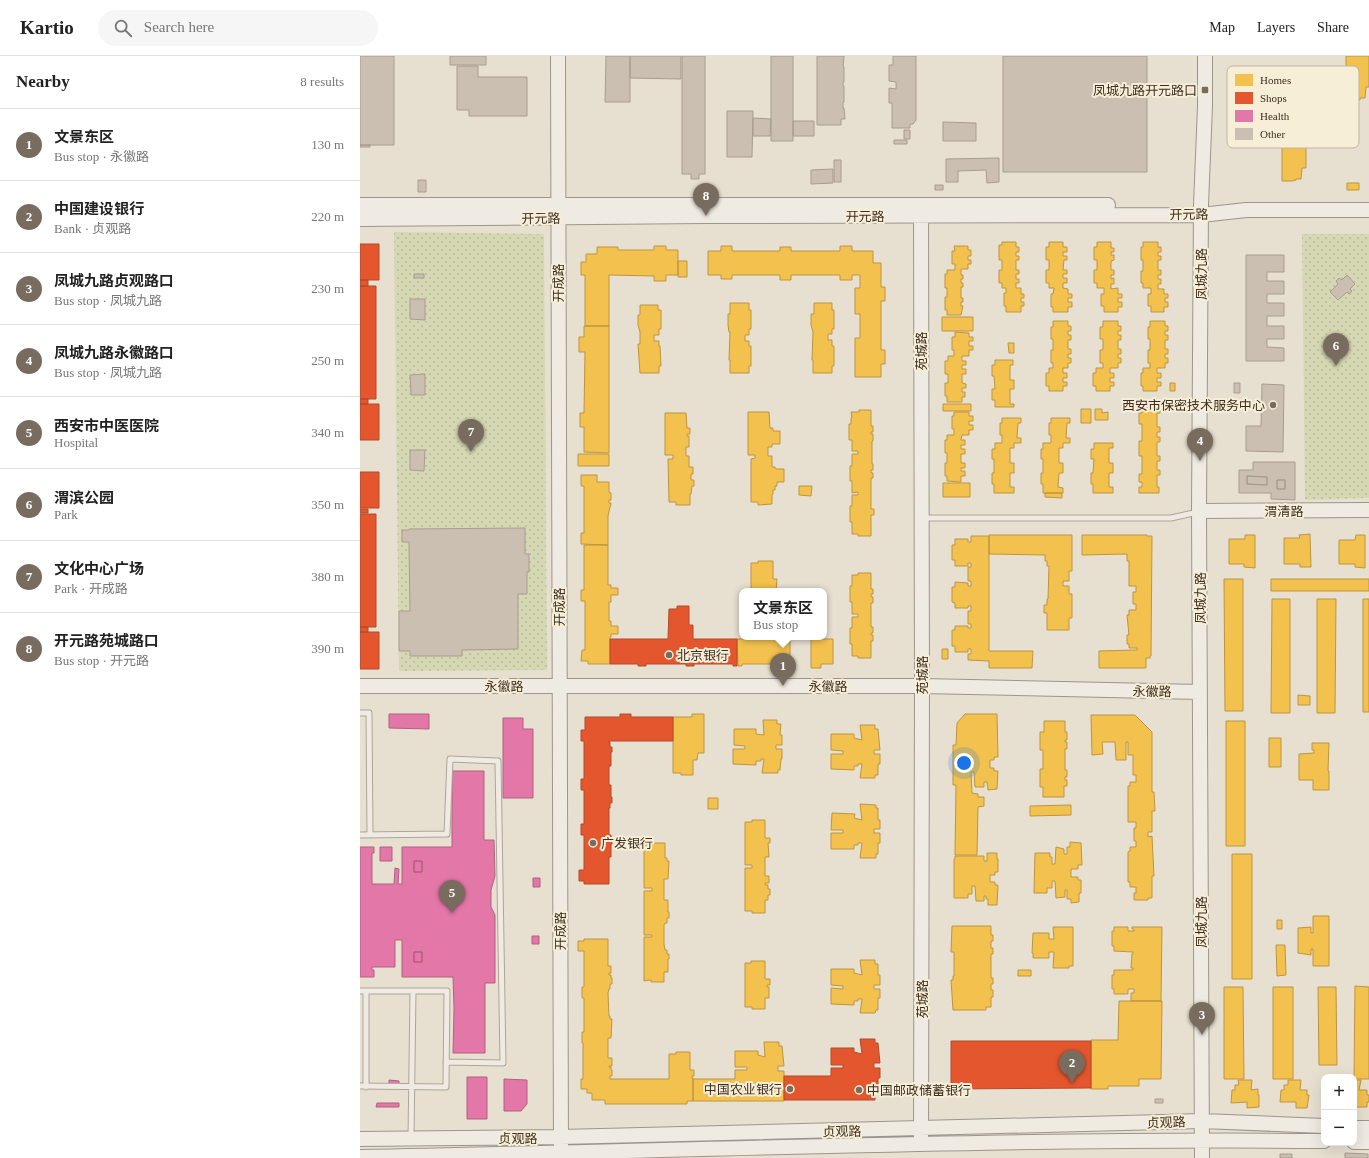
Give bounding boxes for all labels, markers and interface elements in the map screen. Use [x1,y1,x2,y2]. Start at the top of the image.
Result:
search box [98,10,378,46]
text: Kartio [20,17,74,38]
icon: search [112,17,134,39]
text: Search here [144,19,214,35]
text: Map [1209,20,1235,35]
text: Layers [1257,20,1295,35]
text: Share [1317,20,1349,35]
legend [1227,66,1359,148]
text: Nearby [16,72,70,91]
text: 8 results [300,74,344,89]
text: Homes [1260,74,1291,86]
place label: 凤城九路开元路口 [1093,83,1197,98]
marker: 凤城九路开元路口 [1200,85,1210,95]
text: Shops [1260,92,1287,104]
text: Health [1260,110,1290,122]
text: Other [1260,128,1285,140]
text: 文景东区 [54,129,114,145]
text: 1 [26,137,32,152]
text: 130 m [311,137,344,152]
text: Bus stop · 永徽路 [54,149,149,164]
pin: 8 [693,183,719,216]
text: 中国建设银行 [54,201,144,217]
street label: 开元路 [1169,207,1209,222]
text: 2 [26,209,32,224]
text: 220 m [311,209,344,224]
street label: 开元路 [845,209,885,224]
street label: 开元路 [521,211,561,226]
text: Bank · 贞观路 [54,221,131,236]
street label: 凤城九路 [1194,248,1209,300]
street label: 开成路 [551,263,566,303]
text: 凤城九路贞观路口 [54,273,174,289]
text: 3 [26,281,32,296]
text: 230 m [311,281,344,296]
text: Bus stop · 凤城九路 [54,293,162,308]
street label: 苑城路 [914,331,929,371]
pin: 6 [1323,333,1349,366]
text: 凤城九路永徽路口 [54,345,174,361]
text: 4 [26,353,32,368]
text: 250 m [311,353,344,368]
text: Bus stop · 凤城九路 [54,365,162,380]
place label: 西安市保密技术服务中心 [1122,398,1265,413]
marker: 西安市保密技术服务中心 [1268,400,1278,410]
text: 西安市中医医院 [54,418,159,434]
pin: 7 [458,419,484,452]
text: 5 [26,425,32,440]
text: 340 m [311,425,344,440]
pin: 4 [1187,428,1213,461]
text: Hospital [54,435,98,450]
text: 渭滨公园 [54,490,114,506]
text: 6 [26,497,32,512]
text: 350 m [311,497,344,512]
street label: 渭清路 [1264,504,1304,519]
text: Park [54,507,78,522]
text: 文化中心广场 [54,561,144,577]
text: 7 [26,569,32,584]
text: 380 m [311,569,344,584]
street label: 凤城九路 [1193,572,1208,624]
text: Park · 开成路 [54,581,128,596]
street label: 开成路 [552,587,567,627]
popup [739,588,827,640]
text: 文景东区 [753,600,813,616]
text: Bus stop [753,617,798,632]
text: 开元路苑城路口 [54,633,159,649]
text: 8 [26,641,32,656]
text: 390 m [311,641,344,656]
place label: 北京银行 [677,648,729,663]
marker: 北京银行 [664,650,674,660]
text: Bus stop · 开元路 [54,653,149,668]
pin: 1 [770,653,796,686]
street label: 苑城路 [915,655,930,695]
street label: 永徽路 [484,679,524,694]
street label: 永徽路 [808,679,848,694]
street label: 永徽路 [1132,684,1172,699]
your location [954,753,974,773]
place label: 广发银行 [601,836,653,851]
marker: 广发银行 [588,838,598,848]
pin: 5 [439,880,465,913]
street label: 凤城九路 [1194,896,1209,948]
street label: 开成路 [553,911,568,951]
street label: 苑城路 [915,979,930,1019]
pin: 3 [1189,1002,1215,1035]
pin: 2 [1059,1050,1085,1083]
map controls [1321,1074,1357,1146]
button: + [1321,1074,1357,1110]
place label: 中国农业银行 [704,1082,782,1097]
place label: 中国邮政储蓄银行 [867,1083,971,1098]
marker: 中国农业银行 [785,1084,795,1094]
marker: 中国邮政储蓄银行 [854,1085,864,1095]
button: − [1321,1110,1357,1146]
street label: 贞观路 [1146,1114,1186,1131]
street label: 贞观路 [822,1124,862,1139]
street label: 贞观路 [498,1131,538,1146]

